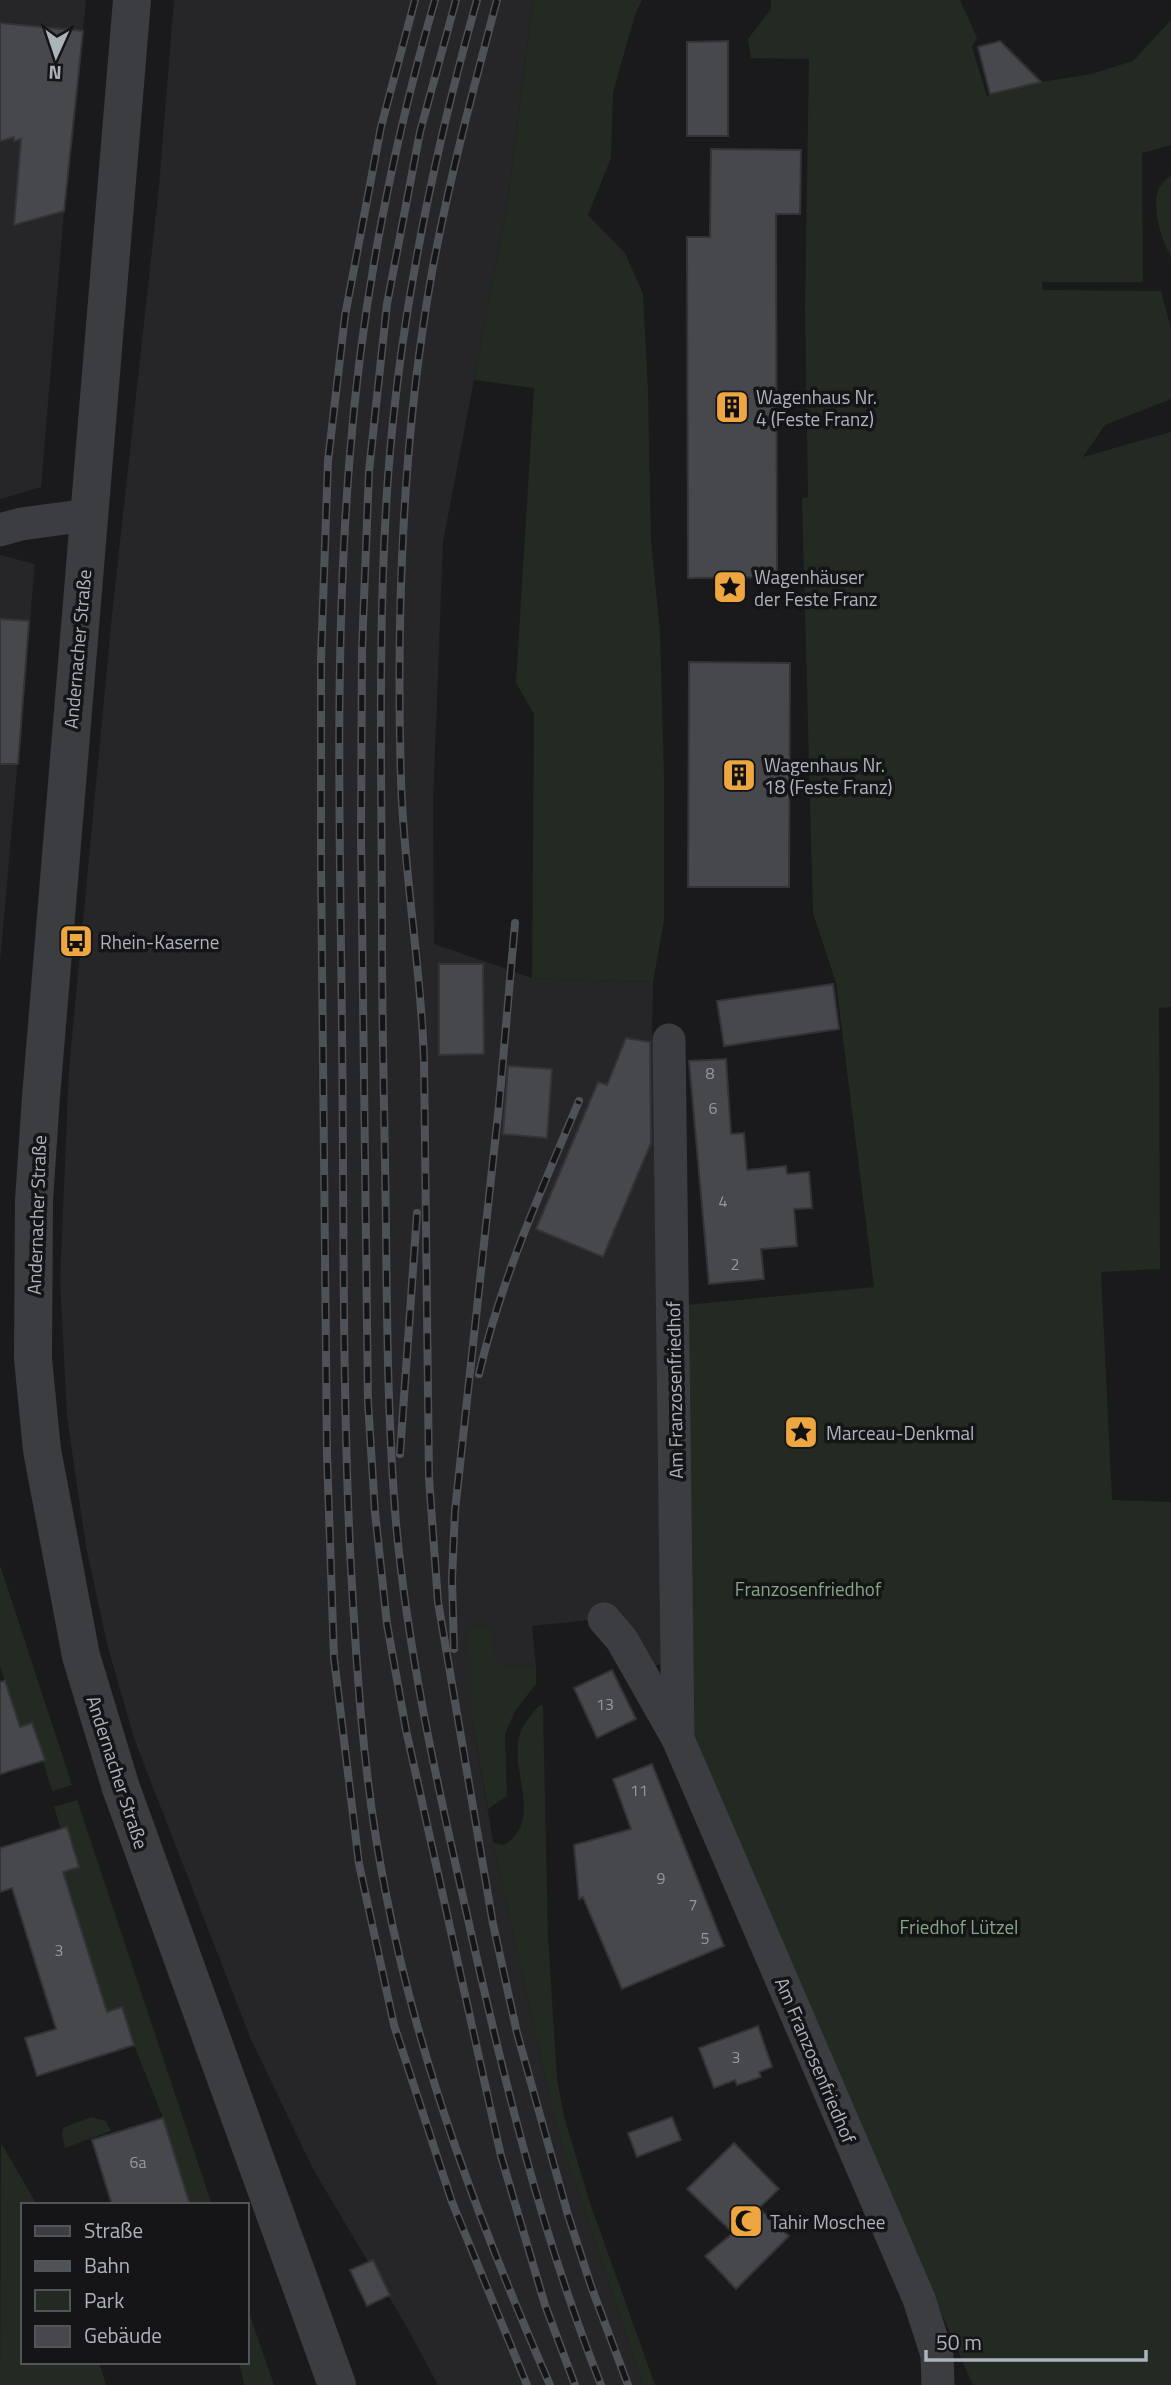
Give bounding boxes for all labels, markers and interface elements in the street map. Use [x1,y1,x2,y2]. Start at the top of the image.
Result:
north arrow [21,21,91,91]
text: N [48,59,62,88]
place label: Wagenhaus Nr. 4 (Feste Franz) [756,382,877,433]
building icon: Wagenhaus Nr. 4 (Feste Franz) [713,388,751,426]
place label: Wagenhäuser der Feste Franz [754,562,877,613]
street label: Andernacher Straße [56,568,98,730]
place icon: Wagenhäuser der Feste Franz [711,568,749,606]
place label: Wagenhaus Nr. 18 (Feste Franz) [764,750,893,801]
building icon: Wagenhaus Nr. 18 (Feste Franz) [720,756,758,794]
bus stop icon: Rhein-Kaserne [57,922,95,960]
place label: Rhein-Kaserne [100,927,219,956]
house number: 8 [706,1061,715,1085]
house number: 6 [709,1096,718,1120]
street label: Andernacher Straße [19,1135,53,1295]
house number: 4 [719,1189,728,1213]
house number: 2 [731,1252,739,1276]
street label: Am Franzosenfriedhof [658,1300,690,1479]
place icon: Marceau-Denkmal [782,1413,820,1451]
place label: Marceau-Denkmal [826,1418,975,1447]
park label: Franzosenfriedhof [735,1574,882,1603]
street label: Andernacher Straße [80,1692,156,1852]
house number: 13 [596,1692,614,1716]
house number: 11 [630,1778,648,1802]
house number: 9 [657,1866,666,1890]
house number: 7 [689,1892,697,1916]
park label: Friedhof Lützel [899,1912,1019,1941]
house number: 5 [701,1926,710,1950]
house number: 3 [55,1938,63,1962]
street label: Am Franzosenfriedhof [768,1973,864,2148]
house number: 3 [732,2045,740,2069]
house number: 6a [130,2150,146,2174]
mosque icon: Tahir Moschee [727,2202,765,2240]
legend [21,2203,248,2364]
place label: Tahir Moschee [770,2207,885,2236]
text: Straße [84,2214,143,2246]
text: Bahn [84,2249,130,2281]
text: Park [84,2284,124,2316]
scale bar [926,2318,1146,2362]
text: Gebäude [84,2319,162,2351]
text: 50 m [936,2326,982,2358]

